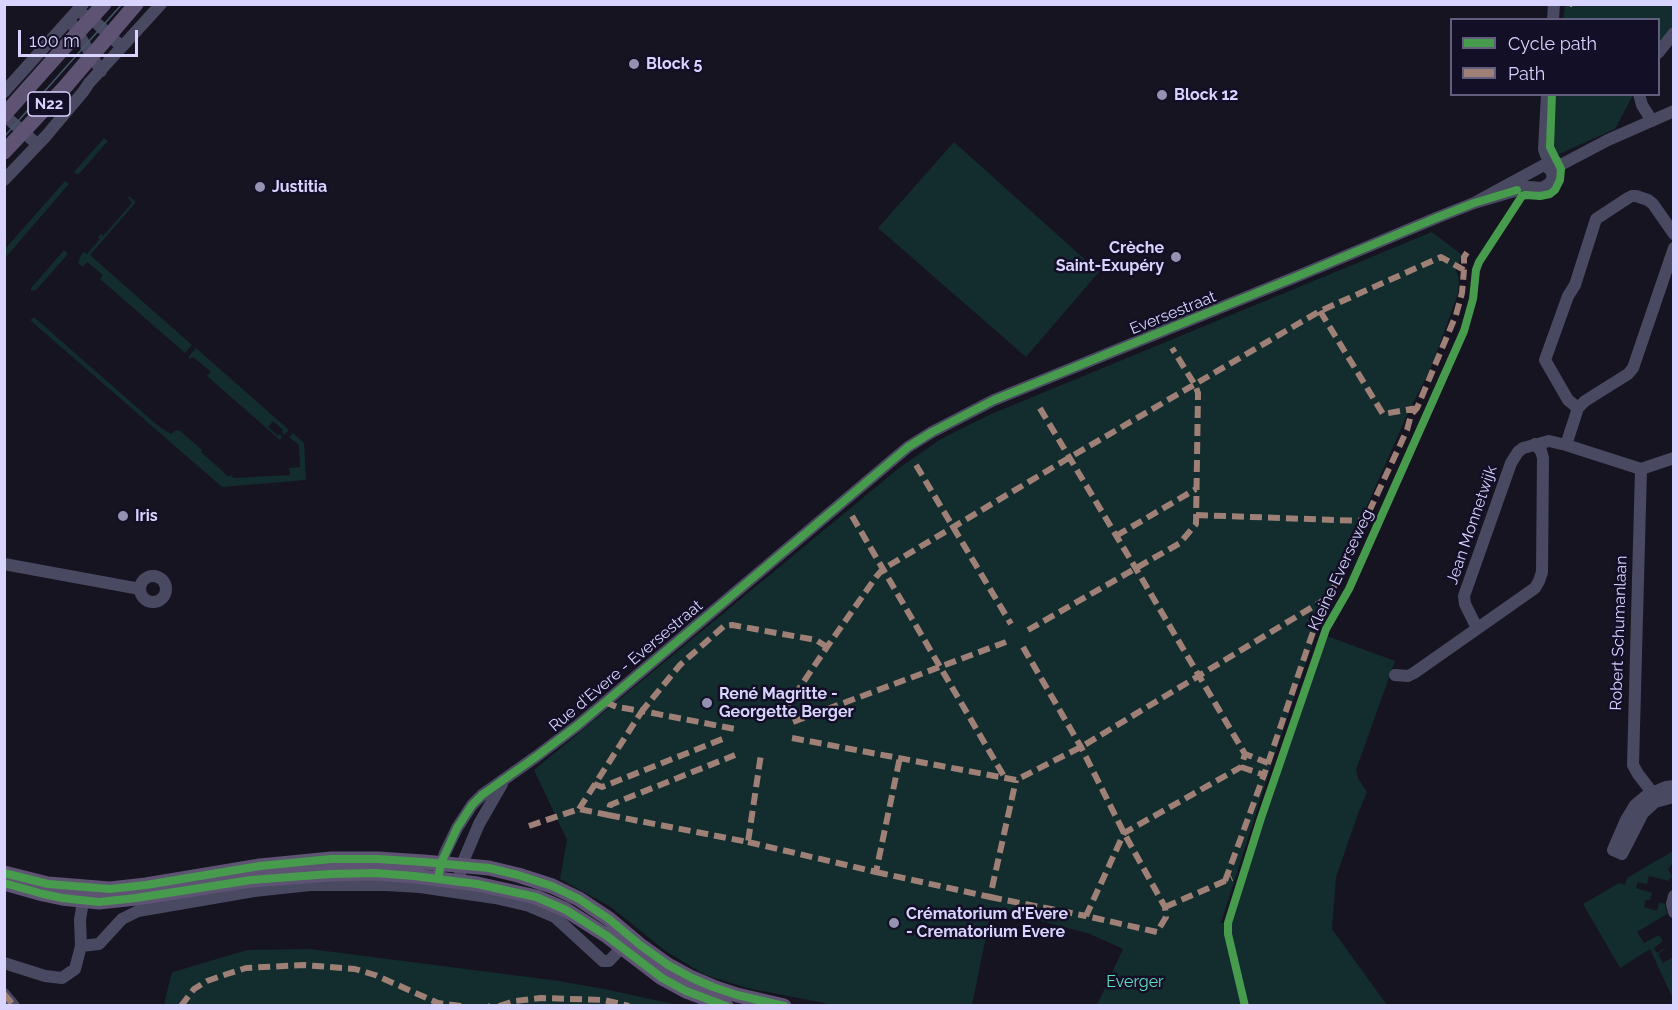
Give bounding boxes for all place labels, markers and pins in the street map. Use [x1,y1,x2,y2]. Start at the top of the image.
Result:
place label: Block 5 [646,54,702,74]
marker: Block 5 [627,57,641,71]
place label: Block 12 [1174,85,1238,105]
marker: Block 12 [1155,88,1169,102]
place label: Justitia [272,177,327,197]
marker: Justitia [253,180,267,194]
place label: Crèche Saint-Exupéry [1056,238,1164,276]
marker: Crèche Saint-Exupéry [1169,250,1183,264]
place label: Iris [135,506,158,526]
marker: Iris [116,509,130,523]
place label: René Magritte - Georgette Berger [719,684,854,722]
marker: René Magritte - Georgette Berger [700,696,714,710]
place label: Crématorium d’Evere - Crematorium Evere [906,904,1068,942]
marker: Crématorium d’Evere - Crematorium Evere [887,916,901,930]

